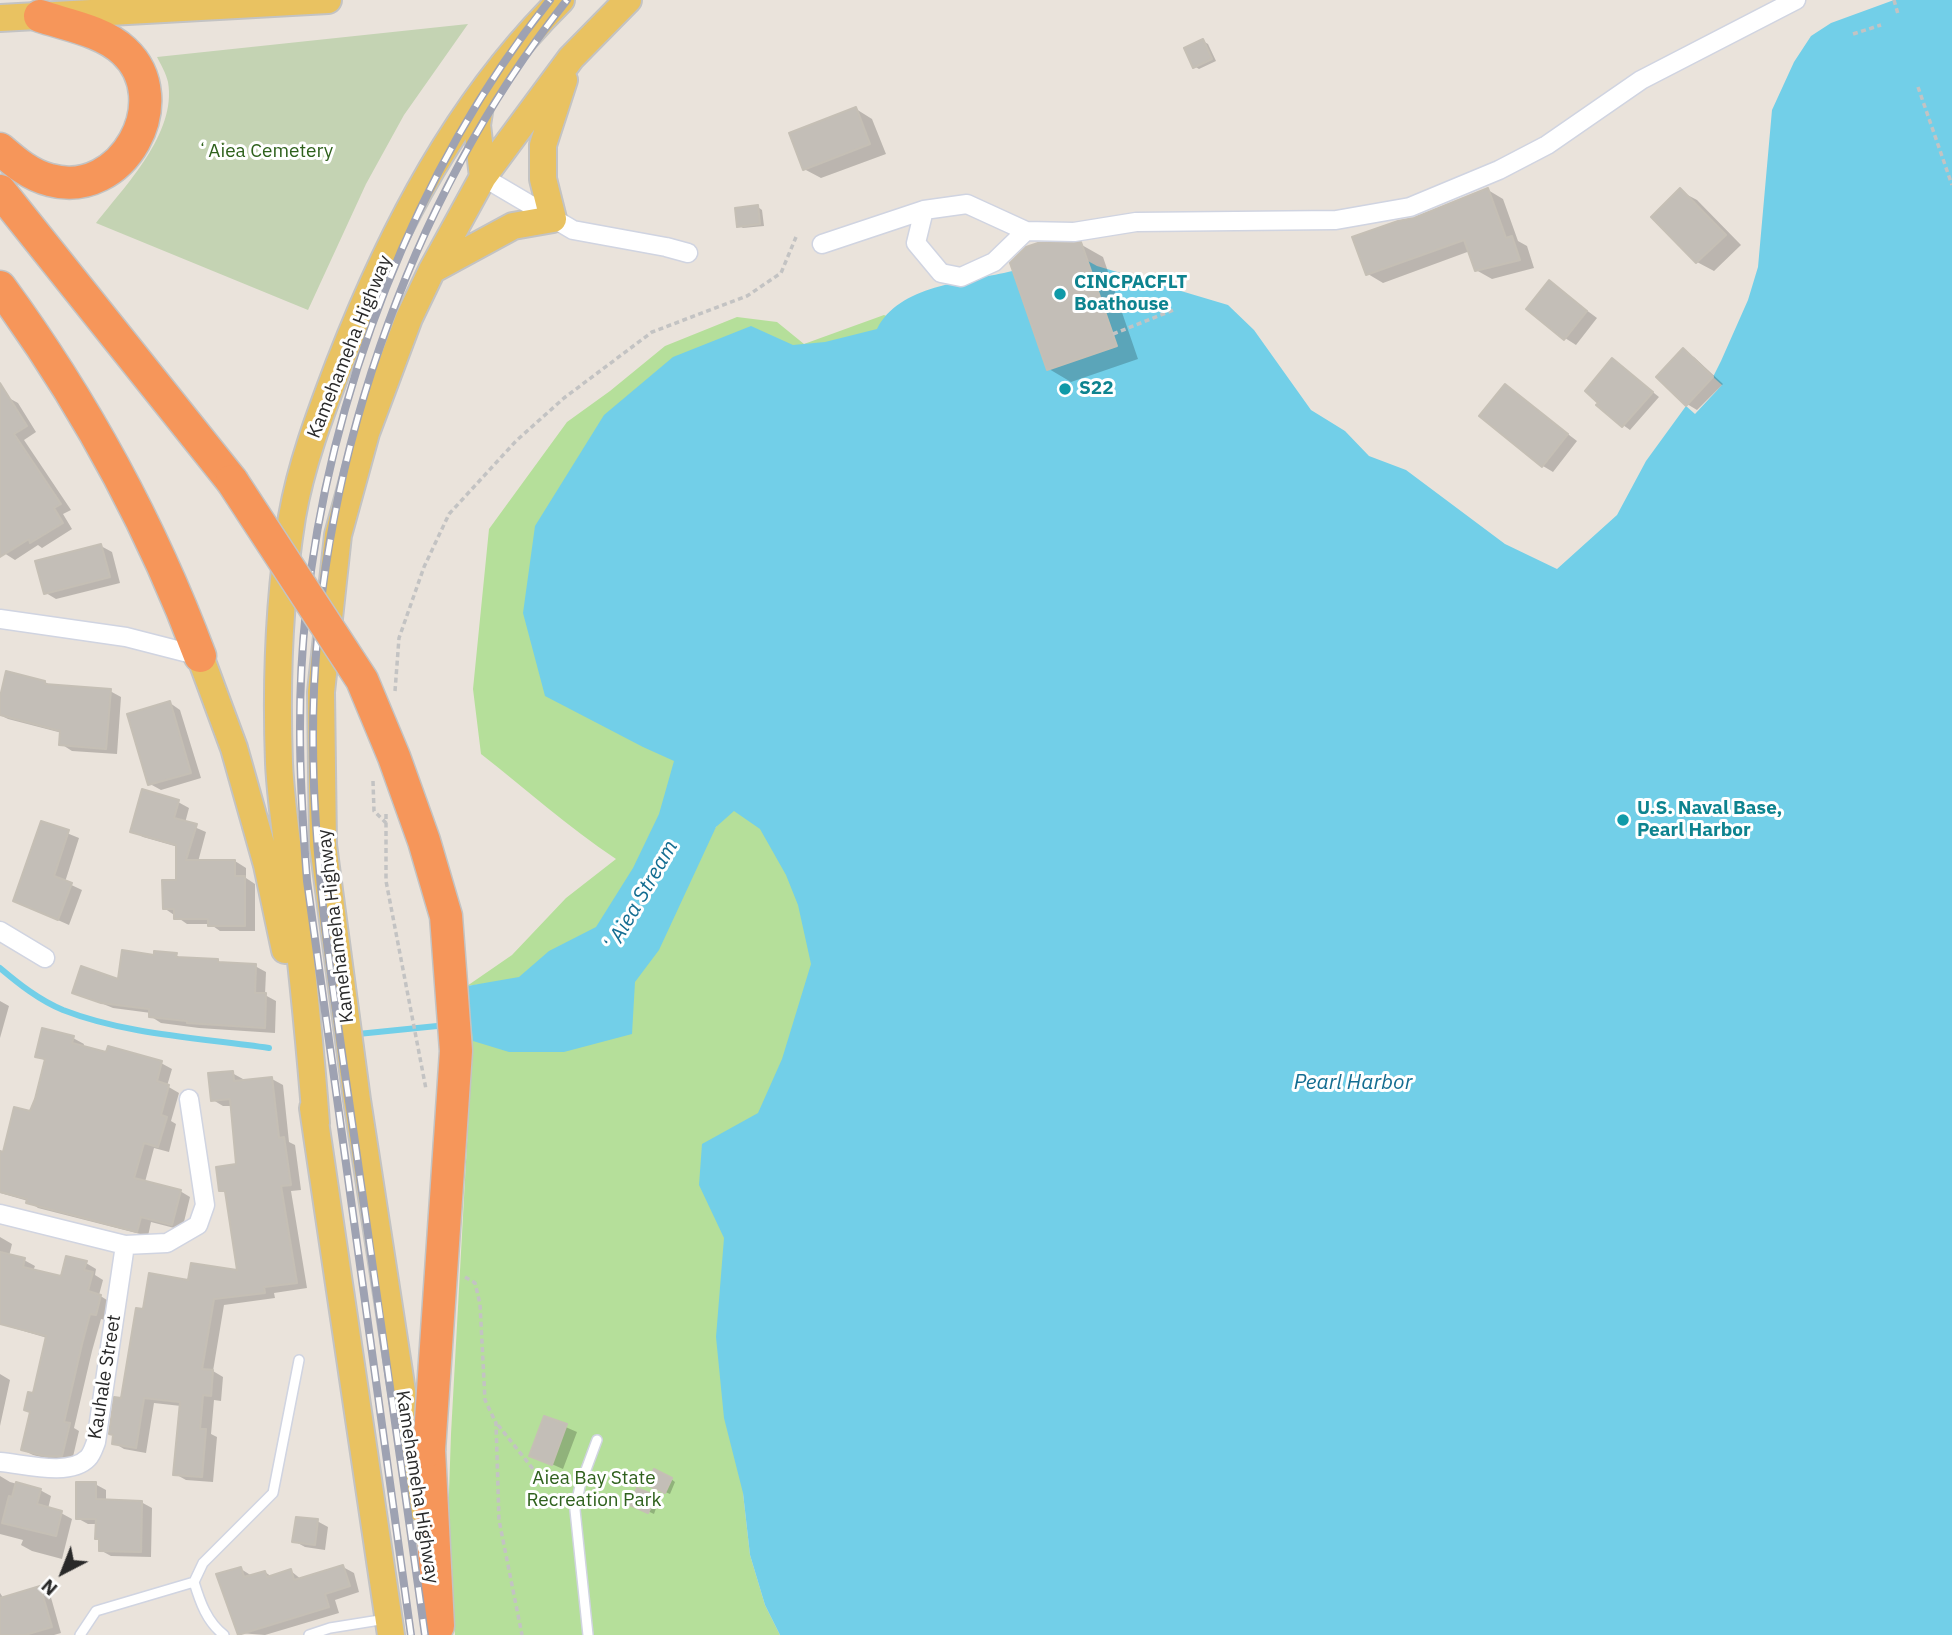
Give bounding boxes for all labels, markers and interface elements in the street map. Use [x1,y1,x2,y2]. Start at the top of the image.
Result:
park label: ʻAiea Cemetery [197,141,333,163]
street label: Kamehameha Highway [303,252,397,442]
place label: CINCPACFLT Boathouse [1074,272,1187,316]
marker: CINCPACFLT Boathouse [1052,286,1068,302]
place label: S22 [1079,378,1114,400]
marker: S22 [1057,381,1073,397]
place label: U.S. Naval Base, Pearl Harbor [1637,798,1782,842]
marker: U.S. Naval Base, Pearl Harbor [1615,812,1631,828]
street label: Kamehameha Highway [313,828,359,1024]
water label: ʻAiea Stream [599,836,683,958]
water label: Pearl Harbor [1294,1070,1412,1096]
street label: Kauhale Street [84,1313,126,1441]
street label: Kamehameha Highway [390,1389,444,1585]
park label: Aiea Bay State Recreation Park [526,1468,662,1512]
north arrow [28,1537,98,1607]
text: N [36,1574,62,1601]

